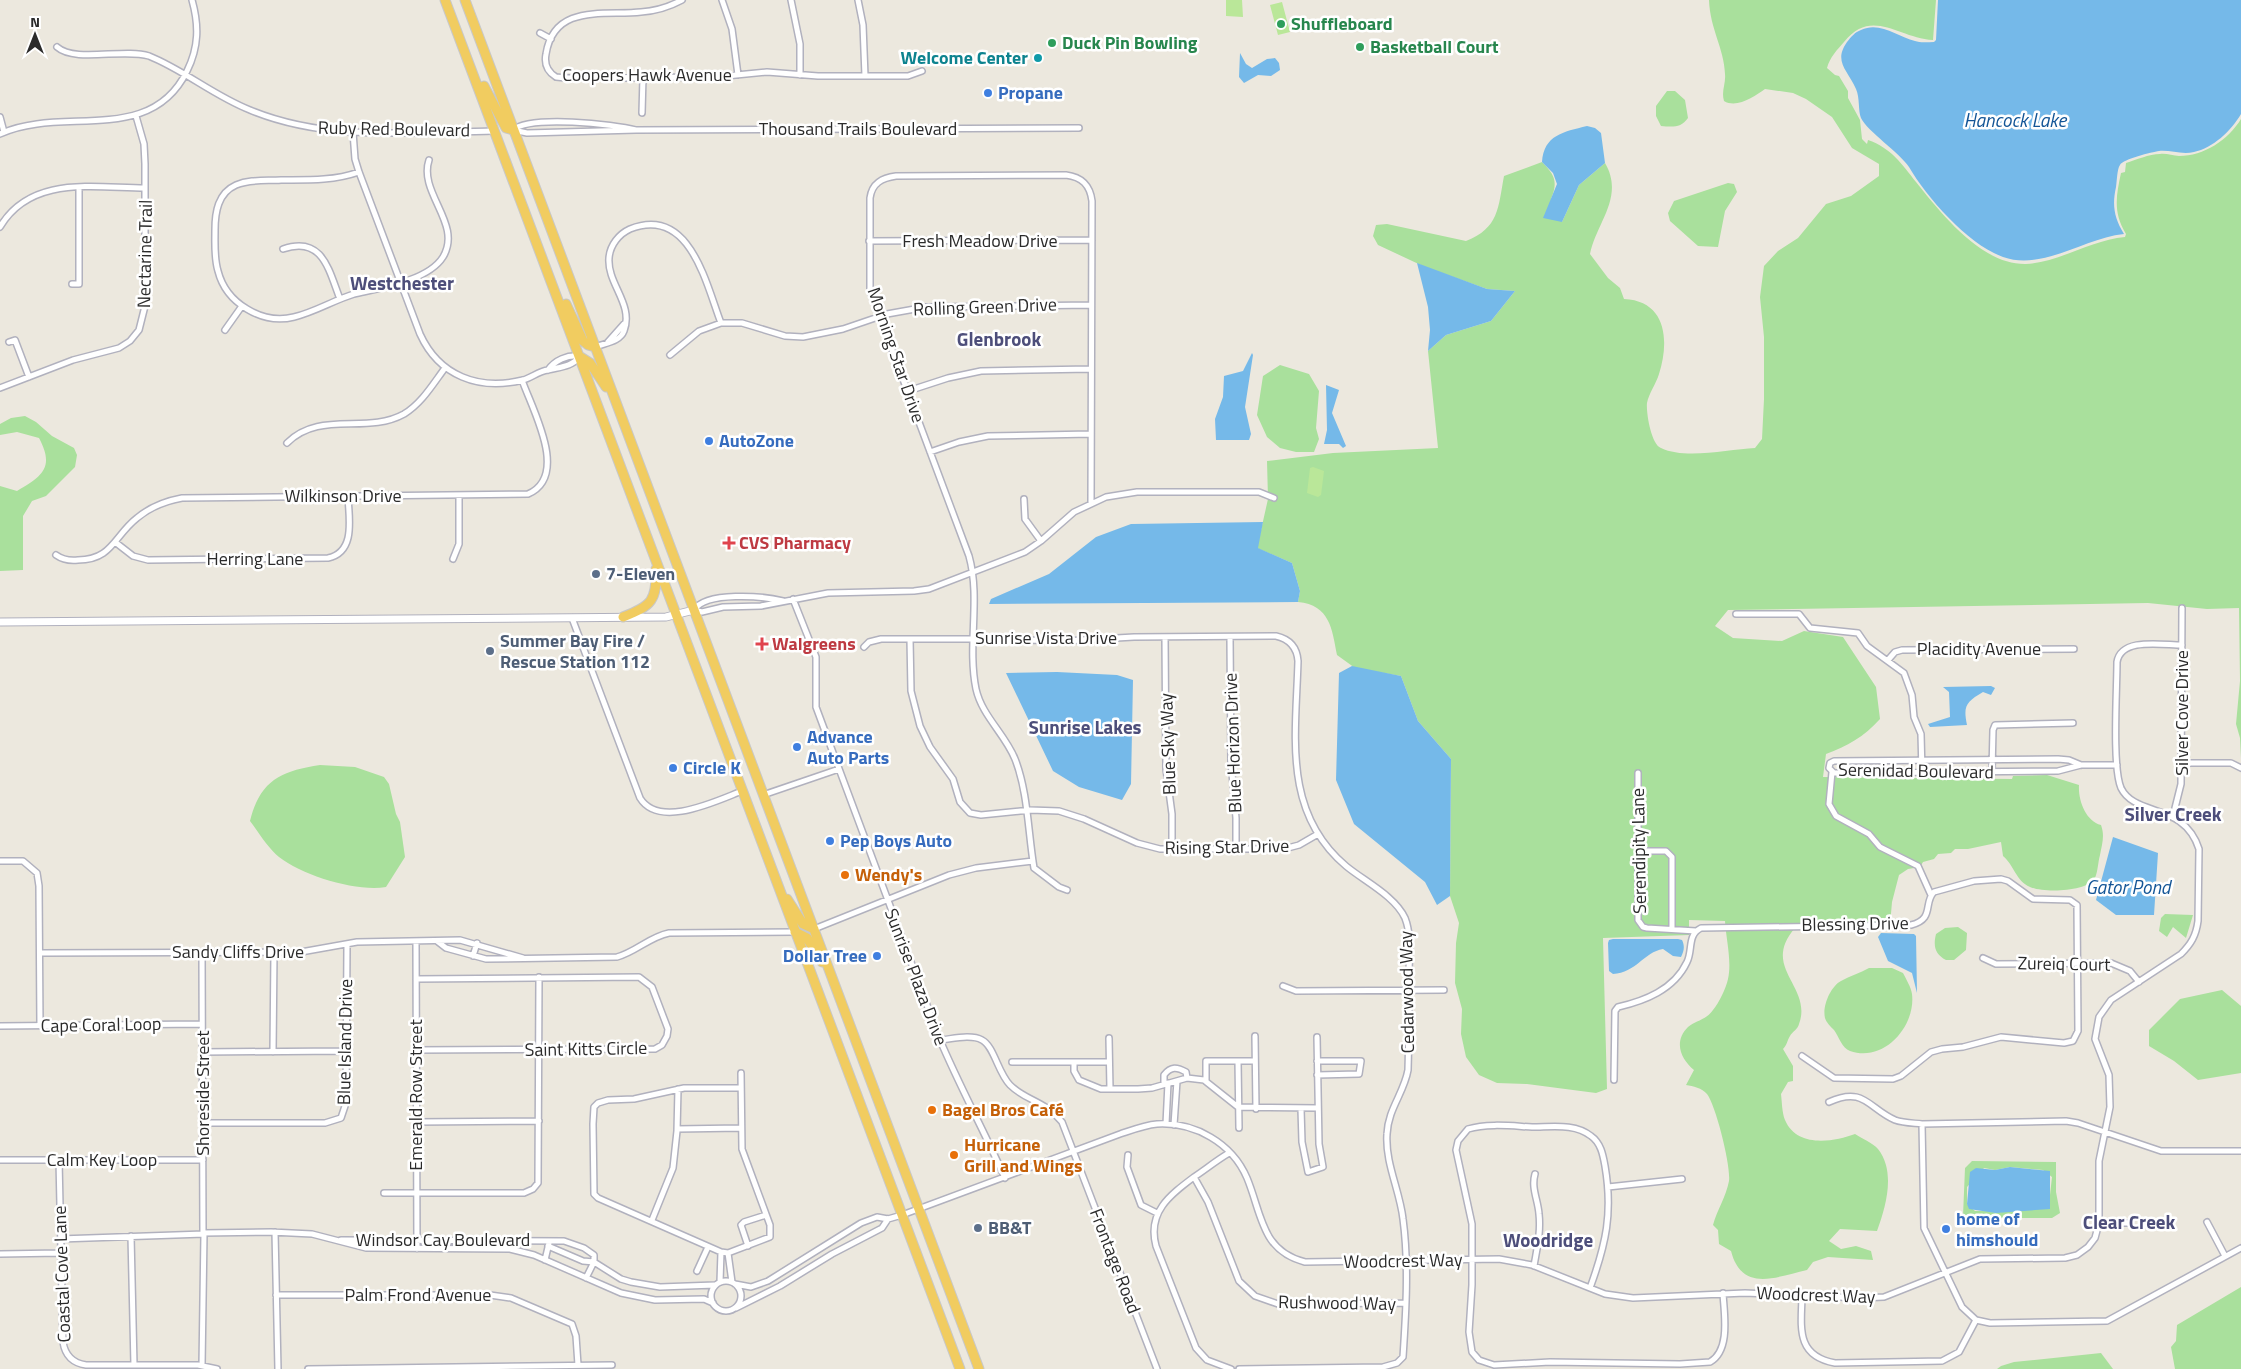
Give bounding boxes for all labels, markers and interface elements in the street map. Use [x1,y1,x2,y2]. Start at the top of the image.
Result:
north arrow [10,10,60,60]
place label: Shuffleboard [1291,10,1393,37]
text: N [30,11,40,32]
marker: Shuffleboard [1275,18,1287,30]
place label: Duck Pin Bowling [1062,29,1198,56]
place label: Basketball Court [1370,33,1499,60]
marker: Duck Pin Bowling [1046,37,1058,49]
marker: Basketball Court [1354,41,1366,53]
place label: Welcome Center [901,44,1028,71]
marker: Welcome Center [1032,52,1044,64]
street label: Coopers Hawk Avenue [562,61,732,88]
place label: Propane [998,79,1063,106]
marker: Propane [982,87,994,99]
water label: Hancock Lake [1964,105,2067,134]
street label: Ruby Red Boulevard [318,114,470,143]
street label: Thousand Trails Boulevard [759,115,957,142]
street label: Nectarine Trail [130,200,159,308]
street label: Fresh Meadow Drive [902,227,1058,254]
district label: Westchester [350,268,454,297]
street label: Morning Star Drive [861,283,932,426]
street label: Rolling Green Drive [913,290,1057,323]
district label: Glenbrook [957,324,1041,353]
place label: AutoZone [719,427,794,454]
marker: AutoZone [703,435,715,447]
street label: Wilkinson Drive [284,482,402,509]
place label: CVS Pharmacy [739,529,851,556]
marker: CVS Pharmacy [723,537,735,549]
street label: Herring Lane [207,545,303,572]
place label: 7-Eleven [606,560,675,587]
marker: 7-Eleven [590,568,602,580]
street label: Sunrise Vista Drive [975,624,1117,651]
place label: Summer Bay Fire / Rescue Station 112 [500,627,650,675]
place label: Walgreens [772,630,856,657]
street label: Placidity Avenue [1917,635,2041,662]
marker: Walgreens [756,638,768,650]
marker: Summer Bay Fire / Rescue Station 112 [484,645,496,657]
street label: Silver Cove Drive [2168,650,2195,776]
street label: Blue Horizon Drive [1217,672,1248,814]
street label: Blue Sky Way [1152,692,1183,796]
district label: Sunrise Lakes [1028,712,1142,741]
place label: Advance Auto Parts [807,723,889,771]
marker: Advance Auto Parts [791,741,803,753]
place label: Circle K [683,754,741,781]
street label: Serenidad Boulevard [1838,756,1994,785]
marker: Circle K [667,762,679,774]
street label: Serendipity Lane [1624,788,1653,914]
district label: Silver Creek [2124,799,2222,828]
place label: Pep Boys Auto [840,827,952,854]
street label: Rising Star Drive [1164,832,1290,861]
marker: Pep Boys Auto [824,835,836,847]
place label: Wendy's [855,861,922,888]
marker: Wendy's [839,869,851,881]
water label: Gator Pond [2086,872,2173,901]
street label: Sunrise Plaza Drive [878,904,955,1049]
street label: Blessing Drive [1801,909,1909,938]
street label: Cedarwood Way [1392,930,1421,1054]
street label: Sandy Cliffs Drive [172,938,304,965]
place label: Dollar Tree [783,942,867,969]
street label: Zureiq Court [2017,949,2111,978]
marker: Dollar Tree [871,950,883,962]
street label: Blue Island Drive [330,979,359,1105]
street label: Cape Coral Loop [40,1010,162,1039]
street label: Emerald Row Street [402,1019,429,1171]
street label: Shoreside Street [189,1030,216,1156]
street label: Saint Kitts Circle [524,1034,648,1063]
place label: Bagel Bros Café [942,1096,1064,1123]
marker: Bagel Bros Café [926,1104,938,1116]
place label: Hurricane Grill and Wings [964,1131,1082,1179]
street label: Calm Key Loop [47,1146,157,1173]
marker: Hurricane Grill and Wings [948,1149,960,1161]
street label: Frontage Road [1083,1204,1148,1317]
street label: Coastal Cove Lane [46,1205,77,1343]
place label: home of himshould [1956,1205,2038,1253]
district label: Clear Creek [2083,1207,2176,1236]
place label: BB&T [988,1214,1032,1241]
marker: BB&T [972,1222,984,1234]
marker: home of himshould [1940,1223,1952,1235]
district label: Woodridge [1503,1225,1593,1254]
street label: Windsor Cay Boulevard [356,1226,530,1253]
street label: Woodcrest Way [1343,1246,1463,1275]
street label: Woodcrest Way [1756,1279,1876,1310]
street label: Palm Frond Avenue [345,1281,491,1308]
street label: Rushwood Way [1278,1288,1397,1317]

